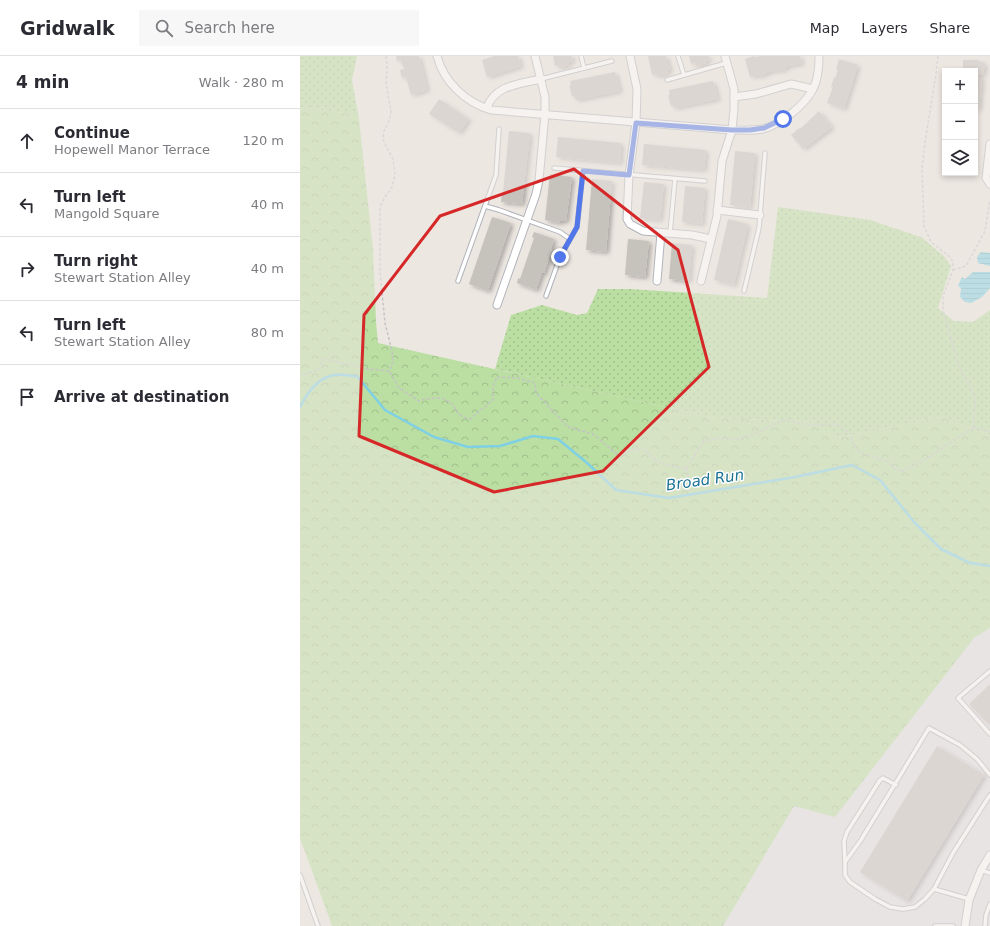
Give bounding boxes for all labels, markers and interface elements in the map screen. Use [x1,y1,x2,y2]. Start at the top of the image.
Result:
search box [139,10,419,46]
text: Gridwalk [20,17,115,39]
icon: search [153,17,175,39]
text: Search here [185,19,275,37]
text: Map [810,20,839,36]
text: Layers [861,20,908,36]
text: Share [930,20,970,36]
map controls [942,68,978,176]
button: + [942,68,978,104]
text: 4 min [16,72,69,92]
text: Walk · 280 m [199,75,284,90]
button: − [942,104,978,140]
route start [774,110,792,128]
text: Continue [54,124,130,142]
icon: ahead [16,130,38,152]
text: 120 m [242,133,284,148]
button: layers [942,140,978,176]
text: Hopewell Manor Terrace [54,142,210,157]
text: Turn left [54,188,126,206]
icon: left [16,194,38,216]
text: 40 m [251,197,284,212]
text: Mangold Square [54,206,159,221]
route end [551,248,569,266]
text: Turn right [54,252,138,270]
icon: right [16,258,38,280]
text: 40 m [251,261,284,276]
text: Stewart Station Alley [54,270,191,285]
text: Turn left [54,316,126,334]
icon: left [16,322,38,344]
text: 80 m [251,325,284,340]
text: Stewart Station Alley [54,334,191,349]
icon: arrive [16,386,38,408]
text: Arrive at destination [54,388,229,406]
water label: Broad Run [665,466,745,494]

